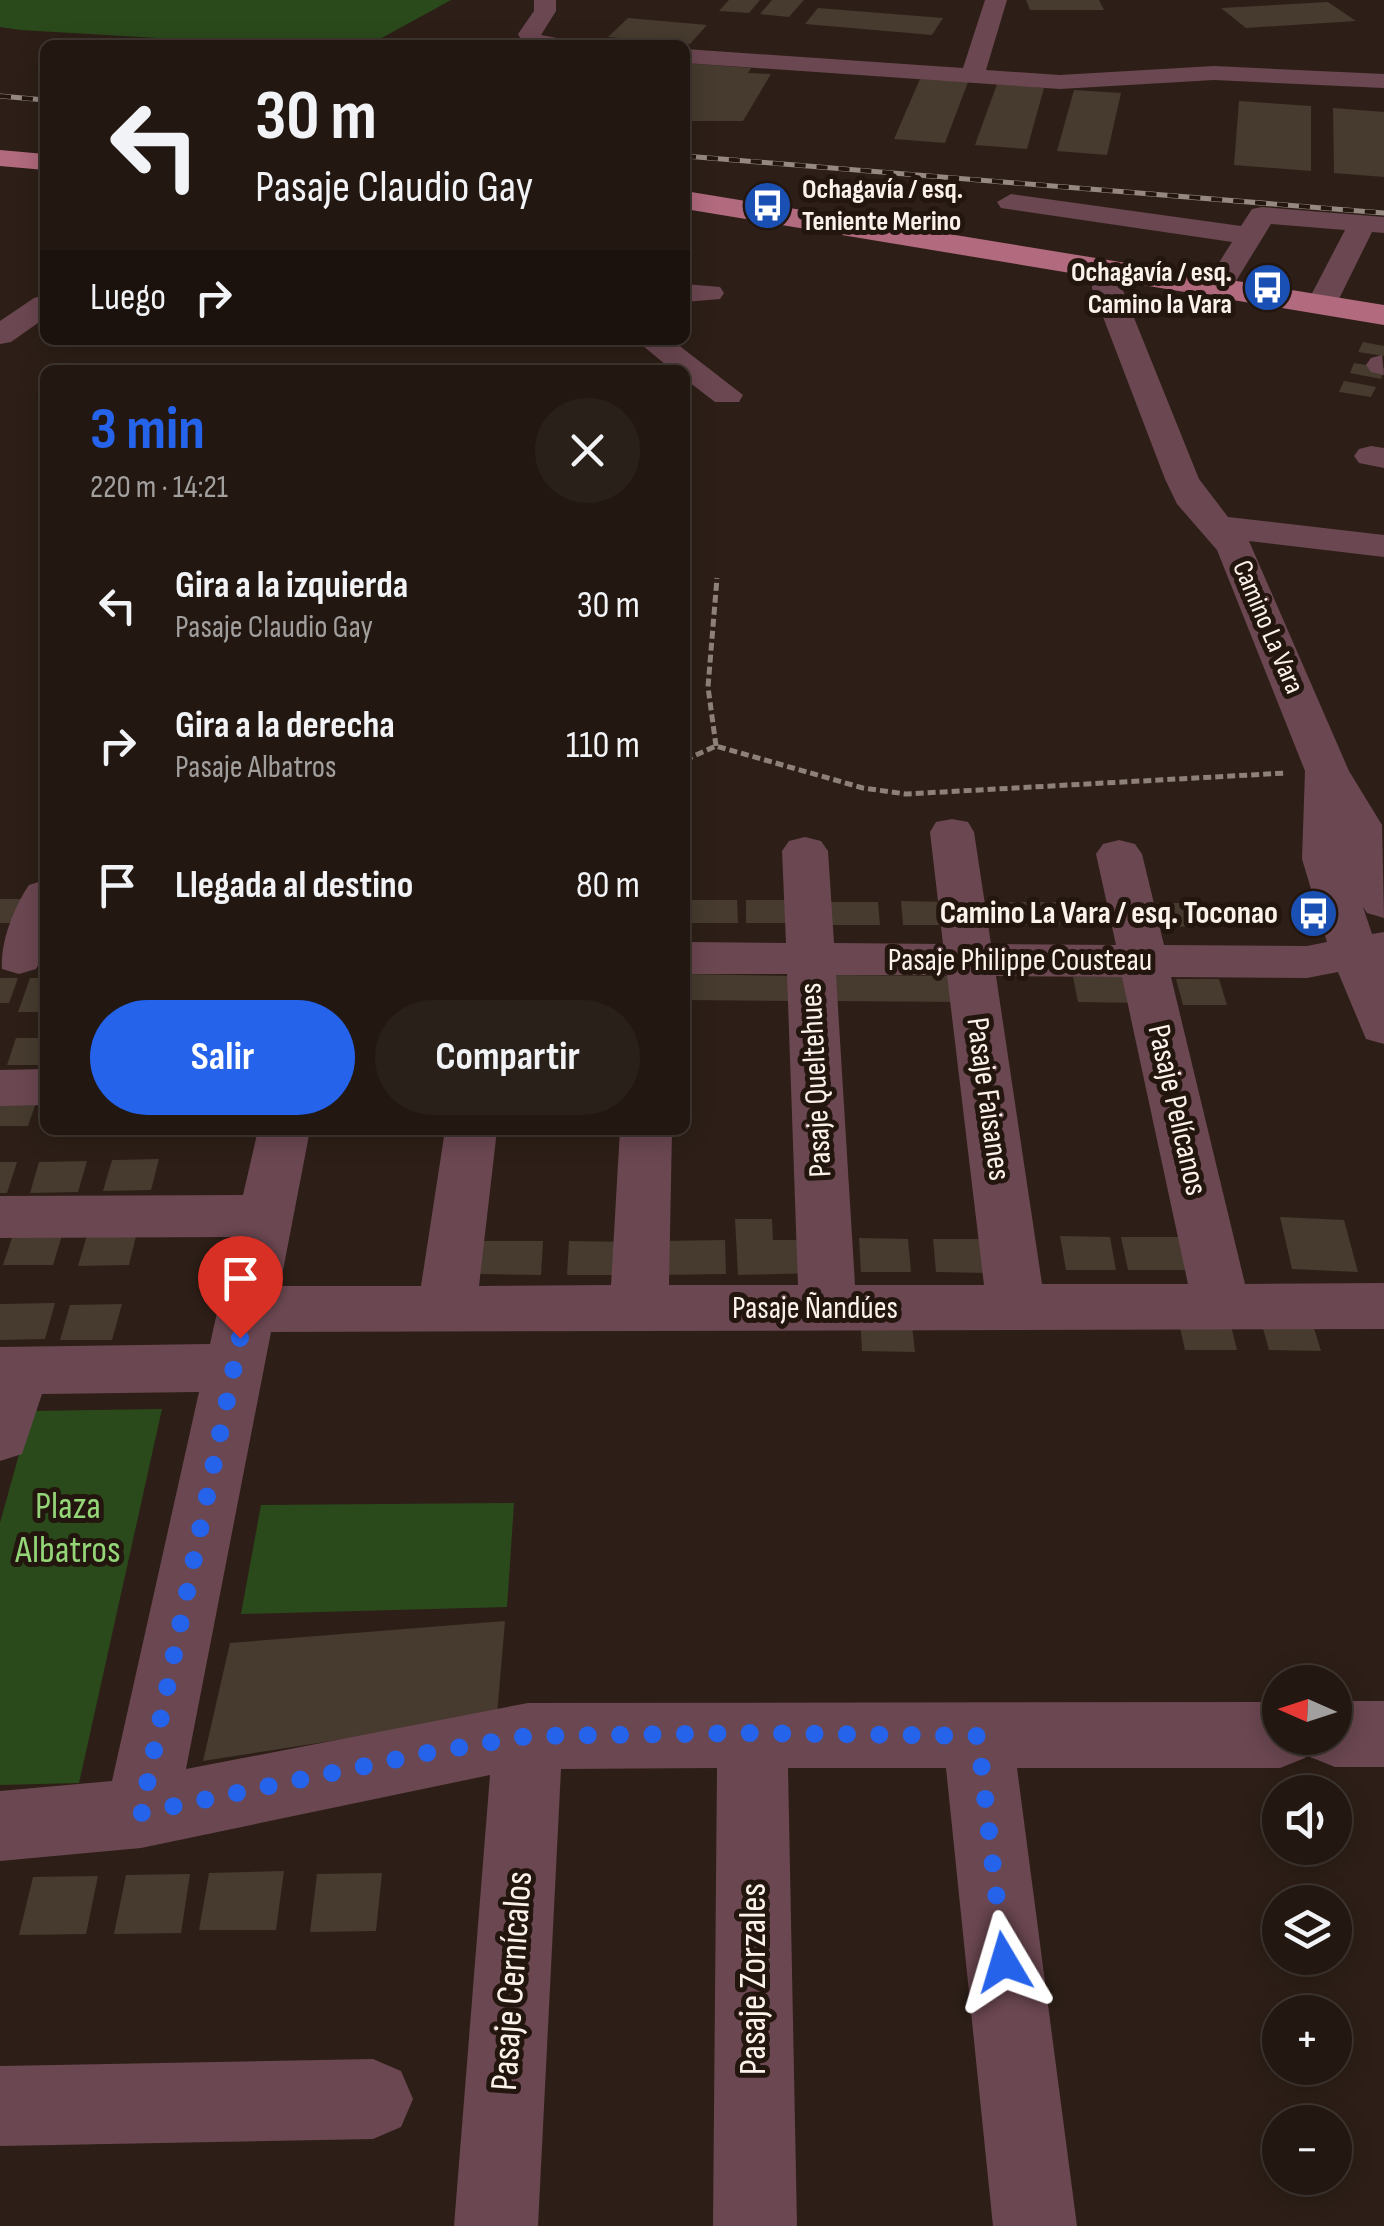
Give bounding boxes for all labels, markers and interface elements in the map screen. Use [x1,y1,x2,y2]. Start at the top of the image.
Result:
text: 30 m [255,75,377,159]
icon: left [90,80,220,210]
text: Pasaje Claudio Gay [255,160,533,215]
place label: Ochagavía / esq. Teniente Merino [802,173,963,238]
bus stop icon: Ochagavía / esq. Teniente Merino [741,179,793,231]
place label: Ochagavía / esq. Camino la Vara [1071,256,1232,321]
bus stop icon: Ochagavía / esq. Camino la Vara [1241,262,1293,314]
icon: right [186,270,241,325]
text: Luego [90,275,166,320]
text: 3 min [90,394,205,466]
button: close [535,398,640,503]
text: 220 m · 14:21 [90,468,228,507]
street label: Camino La Vara [1225,555,1311,699]
text: Gira a la izquierda [175,563,408,608]
icon: left [90,578,145,633]
text: 30 m [577,583,640,628]
text: Pasaje Claudio Gay [175,608,373,647]
text: Gira a la derecha [175,703,395,748]
icon: right [90,718,145,773]
text: 110 m [566,723,640,768]
text: Pasaje Albatros [175,748,337,787]
icon: arrive [90,858,145,913]
text: Llegada al destino [175,863,413,908]
text: 80 m [576,863,640,908]
bus stop icon: Camino La Vara / esq. Toconao [1287,887,1339,939]
place label: Camino La Vara / esq. Toconao [940,894,1278,933]
street label: Pasaje Philippe Cousteau [888,941,1152,980]
street label: Pasaje Queltehues [791,982,841,1178]
button: Salir [90,1000,355,1115]
button: Compartir [375,1000,640,1115]
street label: Pasaje Faisanes [957,1015,1019,1183]
street label: Pasaje Pelícanos [1138,1021,1216,1199]
pin [198,1236,283,1339]
icon: arrive [213,1251,268,1306]
street label: Pasaje Ñandúes [732,1289,898,1328]
park label: Plaza Albatros [14,1484,121,1573]
north arrow [1262,1665,1352,1755]
map controls [1262,1665,1352,2195]
button: sound [1262,1775,1352,1865]
street label: Pasaje Cernícalos [482,1870,542,2092]
street label: Pasaje Zorzales [731,1883,776,2075]
button: layers [1262,1885,1352,1975]
position arrow [952,1910,1056,2014]
button: + [1262,1995,1352,2085]
button: − [1262,2105,1352,2195]

